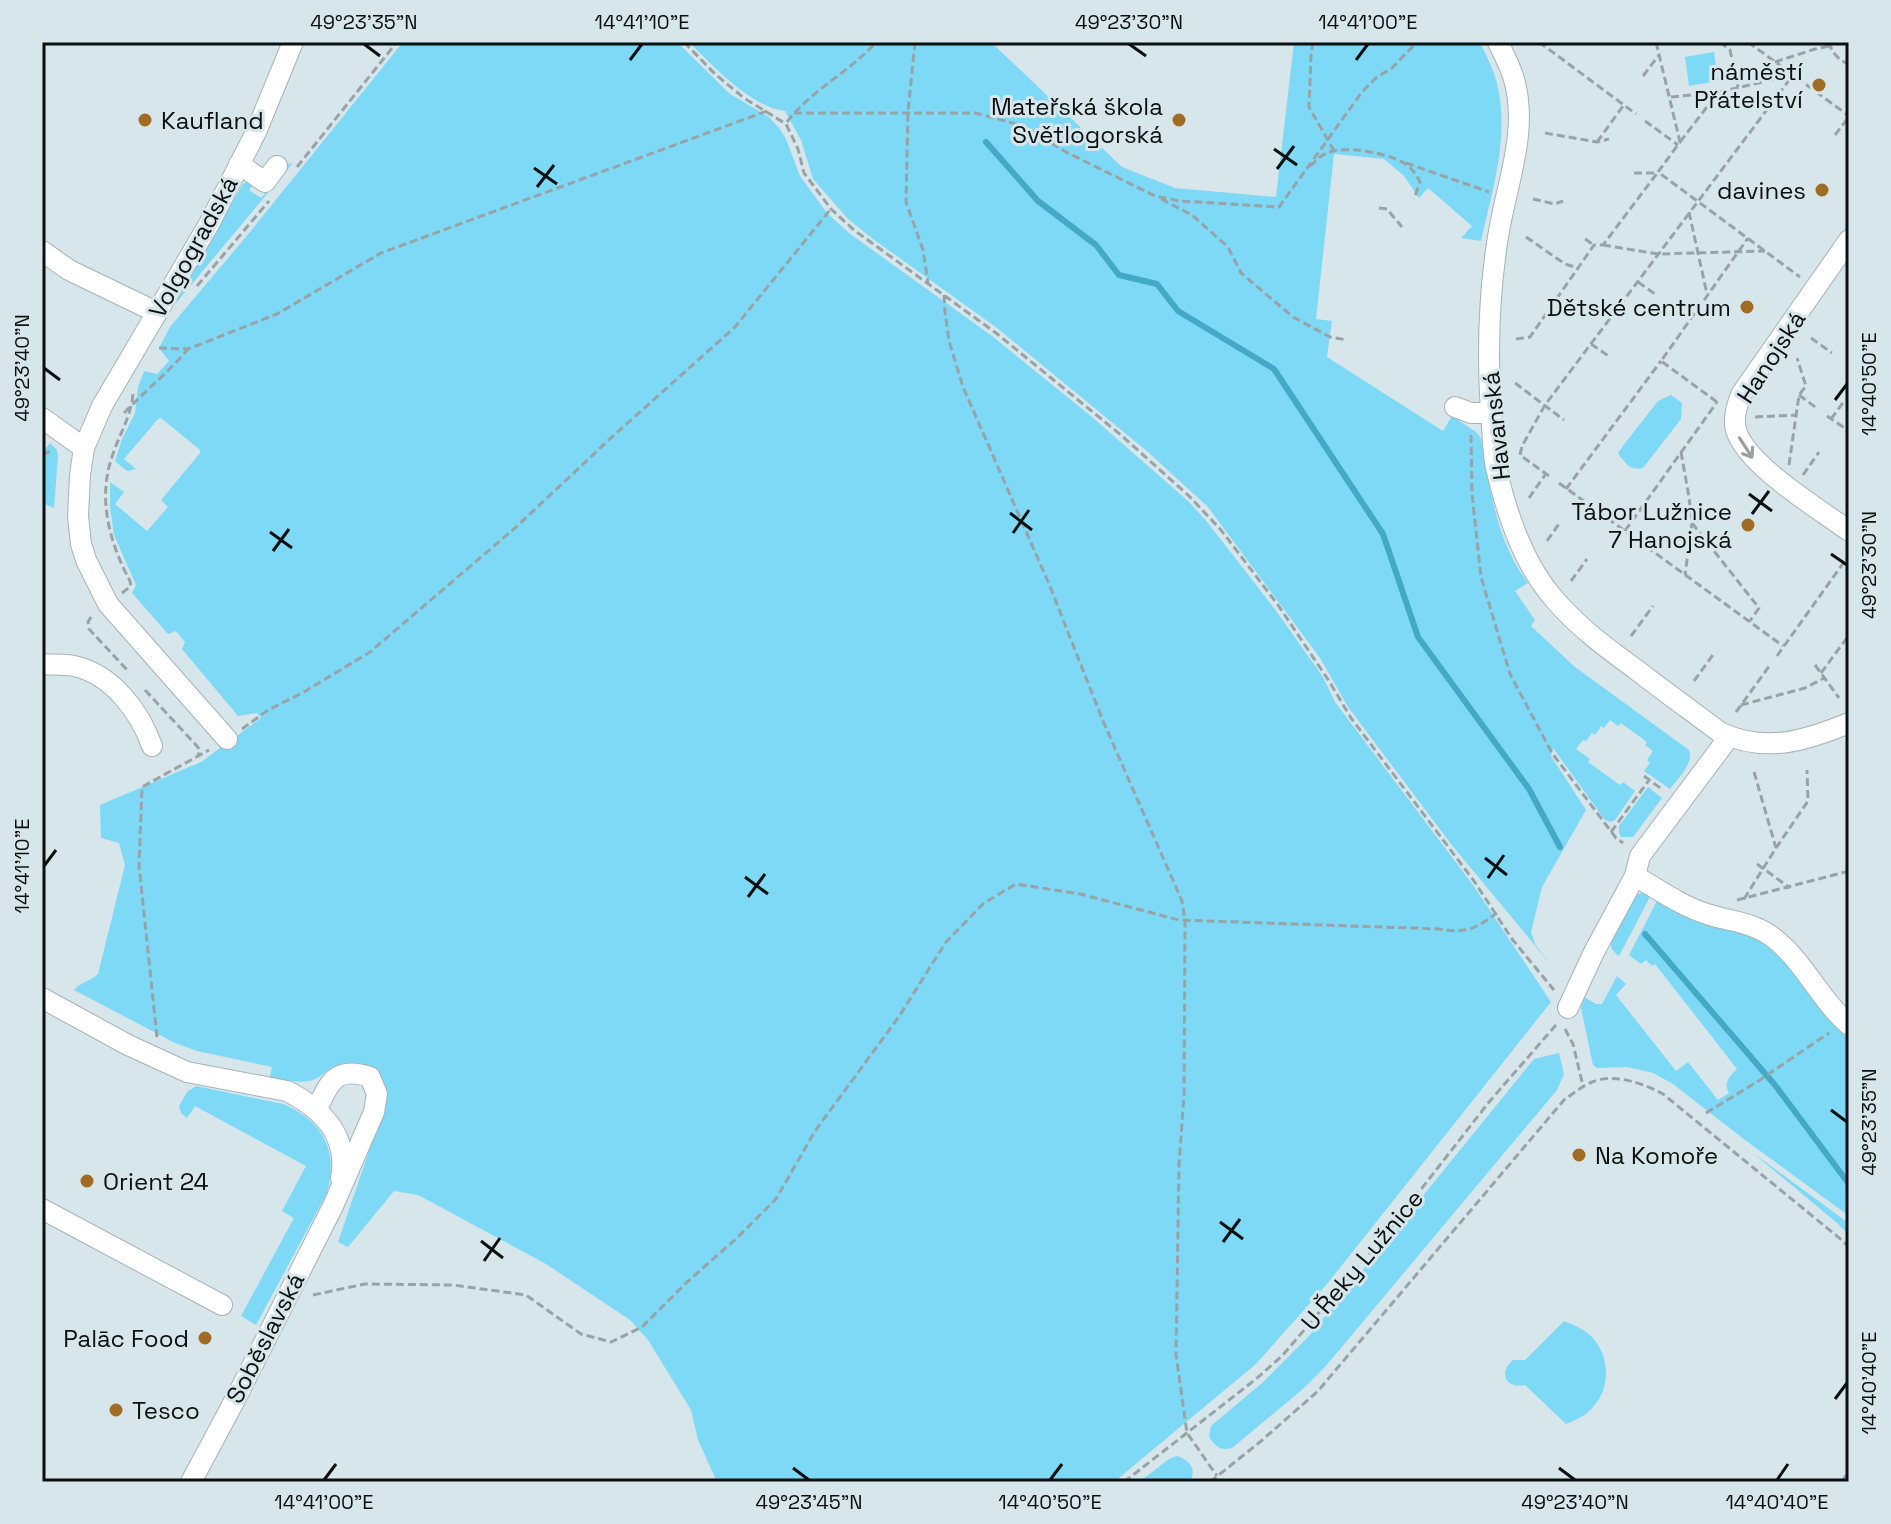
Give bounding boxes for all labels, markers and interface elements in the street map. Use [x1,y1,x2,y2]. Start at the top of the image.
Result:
text: 49°23'35"N [310,9,418,35]
text: 14°41'10"E [595,9,689,35]
text: 49°23'30"N [1075,9,1183,35]
text: 14°41'00"E [1318,9,1418,35]
place label: náměstí Přátelství [1694,56,1803,115]
marker: náměstí Přátelství [1810,76,1828,94]
place label: Mateřská škola Světlogorská [991,91,1163,150]
place label: Kaufland [161,105,264,136]
marker: Kaufland [136,111,154,129]
marker: Mateřská škola Světlogorská [1170,111,1188,129]
street label: Volgogradská [141,171,245,323]
place label: davines [1717,175,1806,206]
marker: davines [1813,181,1831,199]
place label: Dětské centrum [1547,292,1731,323]
marker: Dětské centrum [1738,298,1756,316]
street label: Hanojská [1730,305,1812,409]
text: 49°23'40"N [9,314,35,422]
text: 14°40'50"E [1856,332,1882,436]
street label: Havanská [1475,370,1517,482]
one-way arrow [1738,436,1755,458]
place label: Tábor Lužnice 7 Hanojská [1571,496,1732,555]
text: 49°23'30"N [1856,511,1882,619]
marker: Tábor Lužnice 7 Hanojská [1739,516,1757,534]
text: 14°41'10"E [9,819,35,913]
text: 49°23'35"N [1856,1068,1882,1176]
place label: Na Komoře [1595,1140,1718,1171]
marker: Na Komoře [1570,1146,1588,1164]
place label: Orient 24 [103,1166,209,1197]
marker: Orient 24 [78,1172,96,1190]
street label: U Řeky Lužnice [1294,1183,1430,1337]
street label: Soběslavská [219,1267,311,1409]
place label: Palāc Food [63,1323,189,1354]
marker: Palāc Food [196,1329,214,1347]
text: 14°40'40"E [1856,1331,1882,1435]
place label: Tesco [132,1395,200,1426]
marker: Tesco [107,1401,125,1419]
text: 14°41'00"E [274,1489,374,1515]
text: 49°23'45"N [756,1489,862,1515]
text: 14°40'50"E [998,1489,1102,1515]
text: 49°23'40"N [1521,1489,1629,1515]
text: 14°40'40"E [1725,1489,1829,1515]

